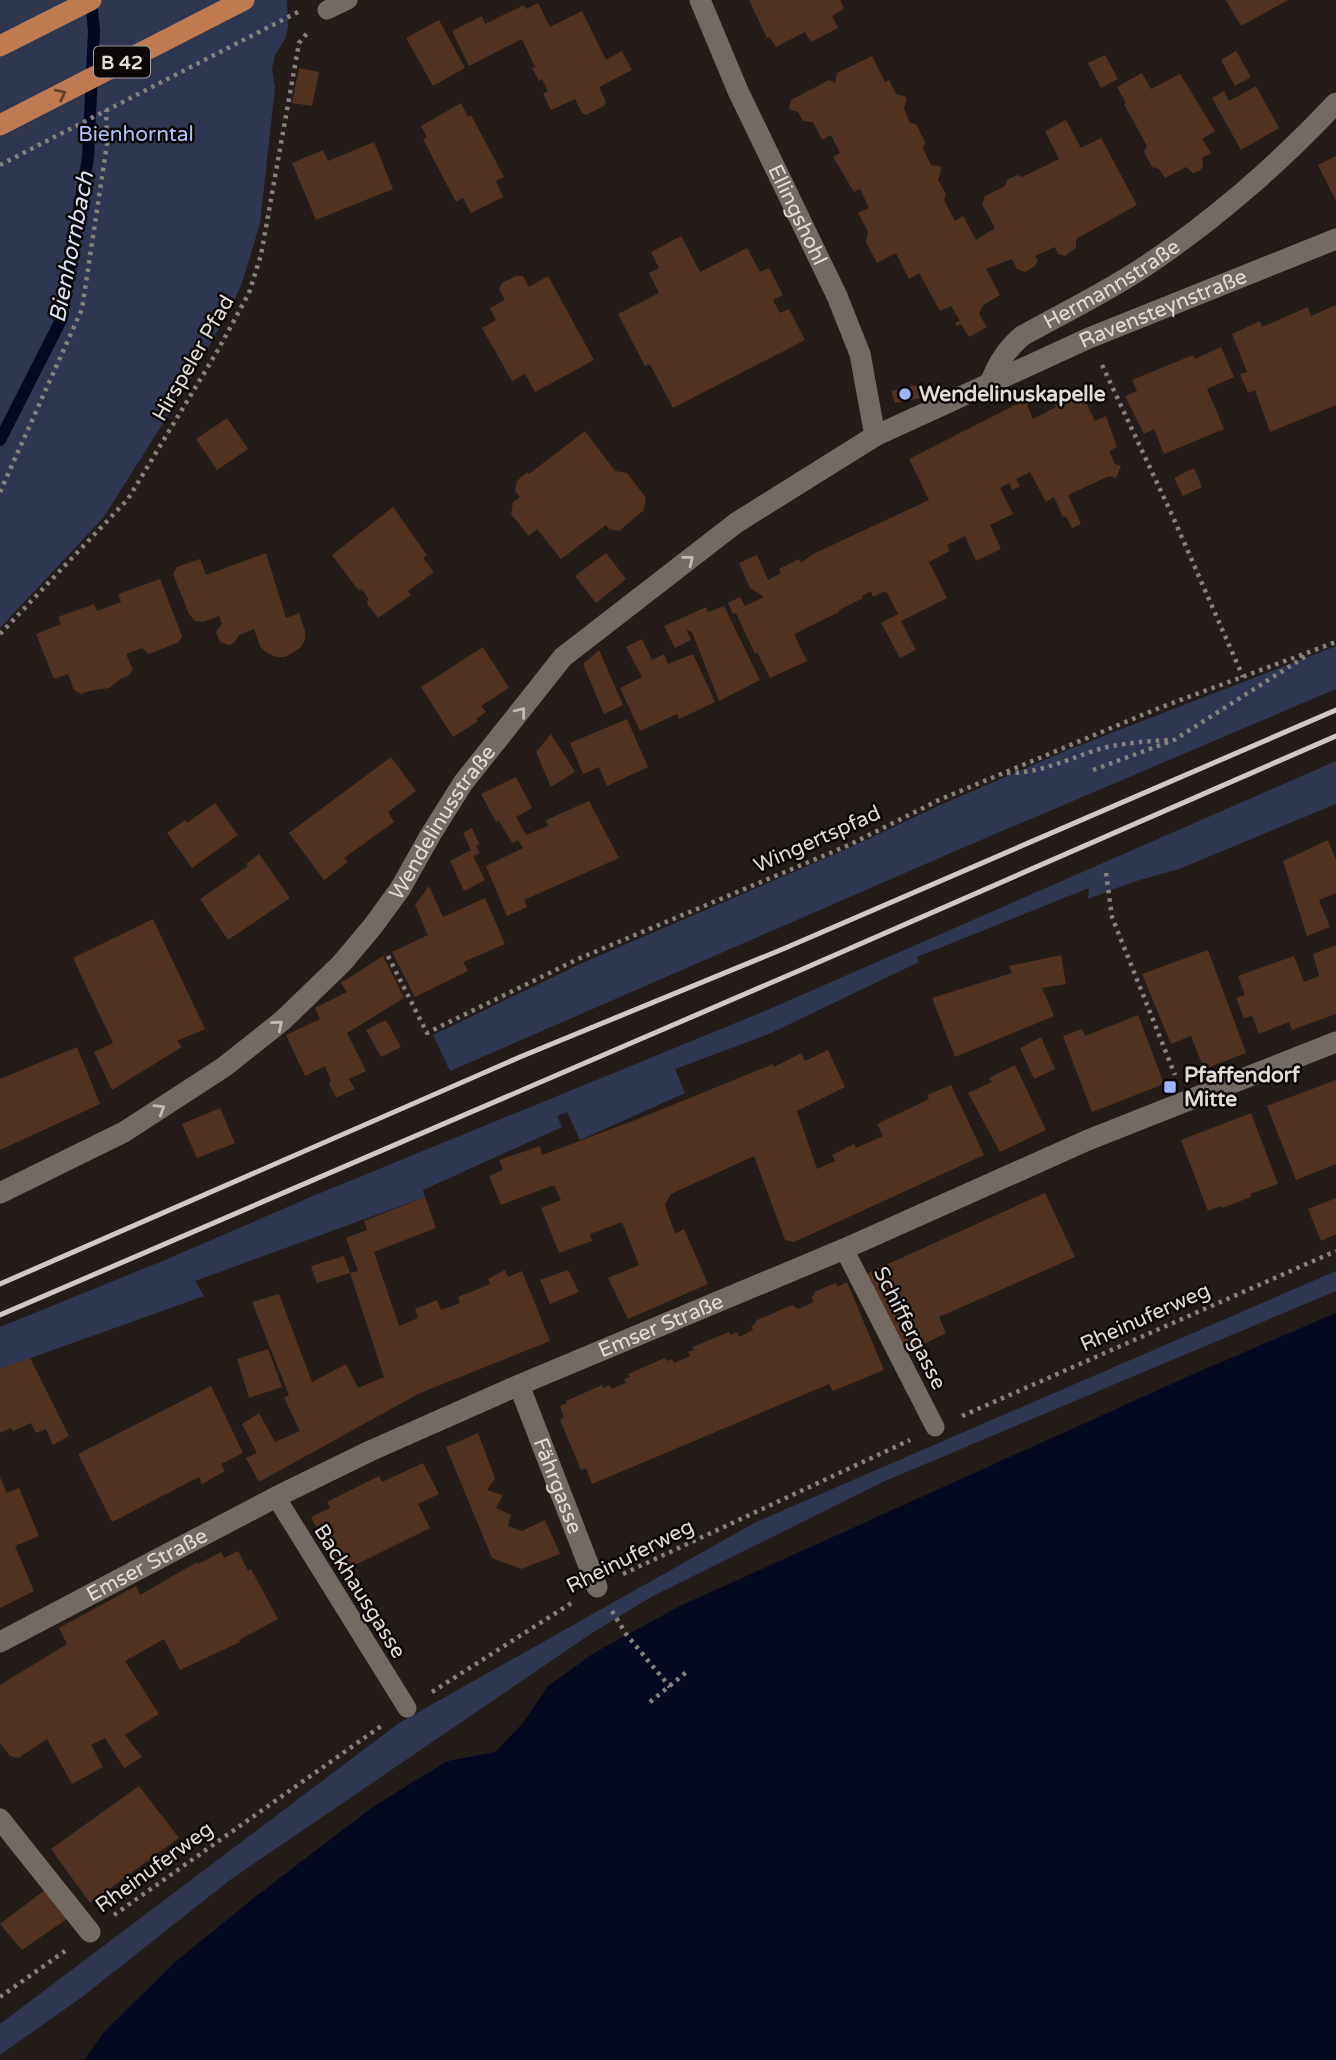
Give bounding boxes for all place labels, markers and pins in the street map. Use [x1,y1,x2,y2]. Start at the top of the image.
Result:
place label: Wendelinuskapelle [919,382,1106,407]
marker: Wendelinuskapelle [897,386,913,402]
place label: Pfaffendorf Mitte [1184,1063,1301,1112]
marker: Pfaffendorf Mitte [1162,1079,1178,1095]

